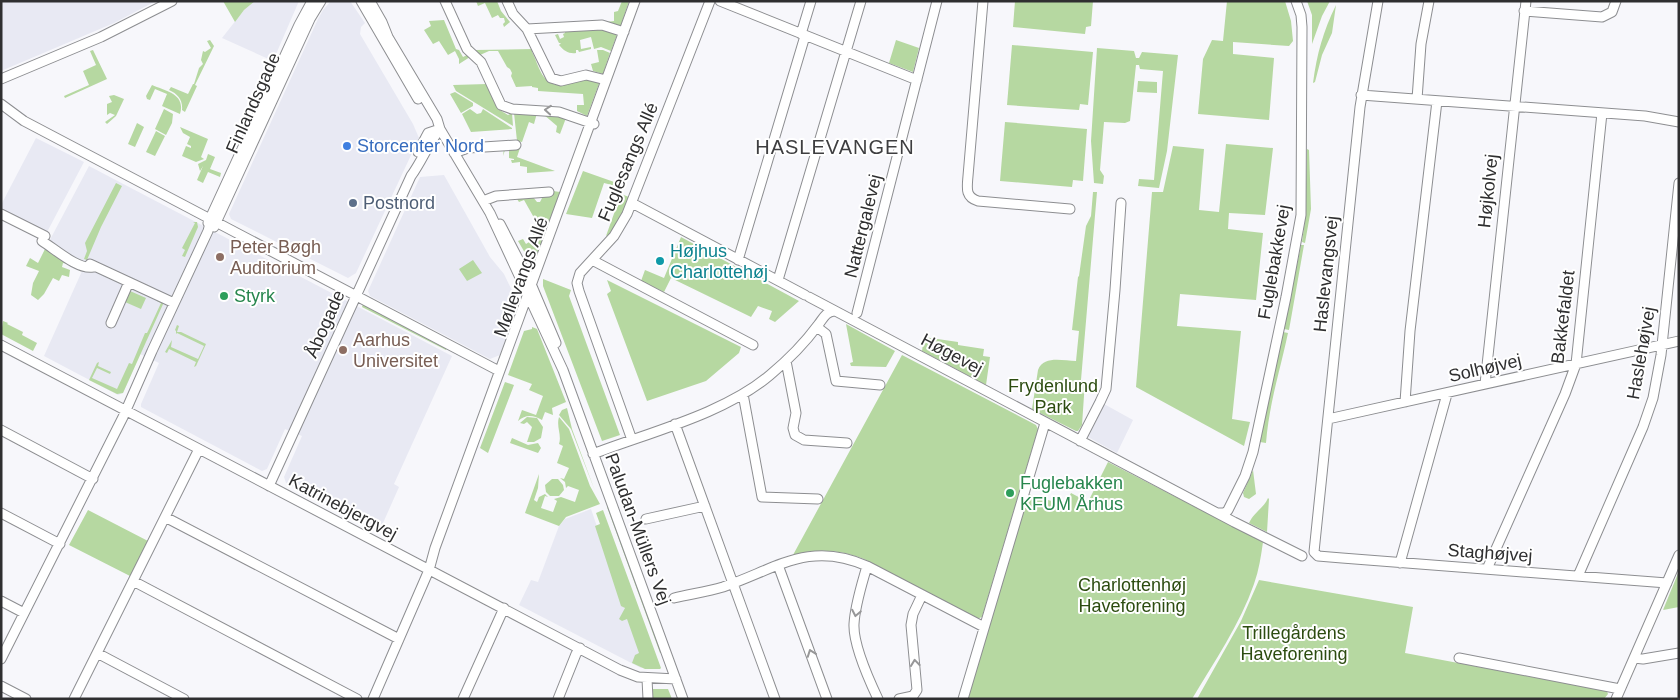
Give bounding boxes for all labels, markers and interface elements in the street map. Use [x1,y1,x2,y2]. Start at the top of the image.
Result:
street label: Finlandsgade [222,50,284,156]
street label: Fuglesangs Allé [594,100,662,224]
one-way arrow [544,105,552,116]
place label: Storcenter Nord [357,136,484,156]
district label: HASLEVANGEN [755,136,915,158]
marker: Storcenter Nord [341,140,353,152]
street label: Højkolvej [1474,153,1502,229]
street label: Nattergalevej [840,172,886,280]
place label: Postnord [363,193,435,213]
marker: Postnord [347,197,359,209]
street label: Fuglebakkevej [1254,203,1294,321]
street label: Møllevangs Allé [490,214,552,340]
street label: Haslevangsvej [1310,215,1342,333]
place label: Peter Bøgh Auditorium [230,237,321,278]
place label: Højhus Charlottehøj [670,241,768,282]
marker: Peter Bøgh Auditorium [214,251,226,263]
marker: Højhus Charlottehøj [654,255,666,267]
street label: Bakkefaldet [1547,269,1579,365]
place label: Styrk [234,286,276,306]
street label: Åbogade [301,287,349,361]
marker: Styrk [218,290,230,302]
street label: Haslehøjvej [1623,305,1659,401]
street label: Høgevej [918,329,986,379]
place label: Aarhus Universitet [353,330,438,371]
marker: Aarhus Universitet [337,344,349,356]
street label: Solhøjvej [1447,350,1523,386]
park label: Frydenlund Park [1008,376,1098,417]
street label: Paludan-Müllers Vej [601,450,675,608]
street label: Katrinebjergvej [285,470,401,544]
place label: Fuglebakken KFUM Århus [1020,473,1123,514]
marker: Fuglebakken KFUM Århus [1004,487,1016,499]
street label: Staghøjvej [1447,540,1533,566]
park label: Charlottenhøj Haveforening [1078,575,1186,616]
one-way arrow [851,609,861,618]
park label: Trillegårdens Haveforening [1240,623,1348,664]
one-way arrow [807,649,817,658]
one-way arrow [909,659,920,667]

